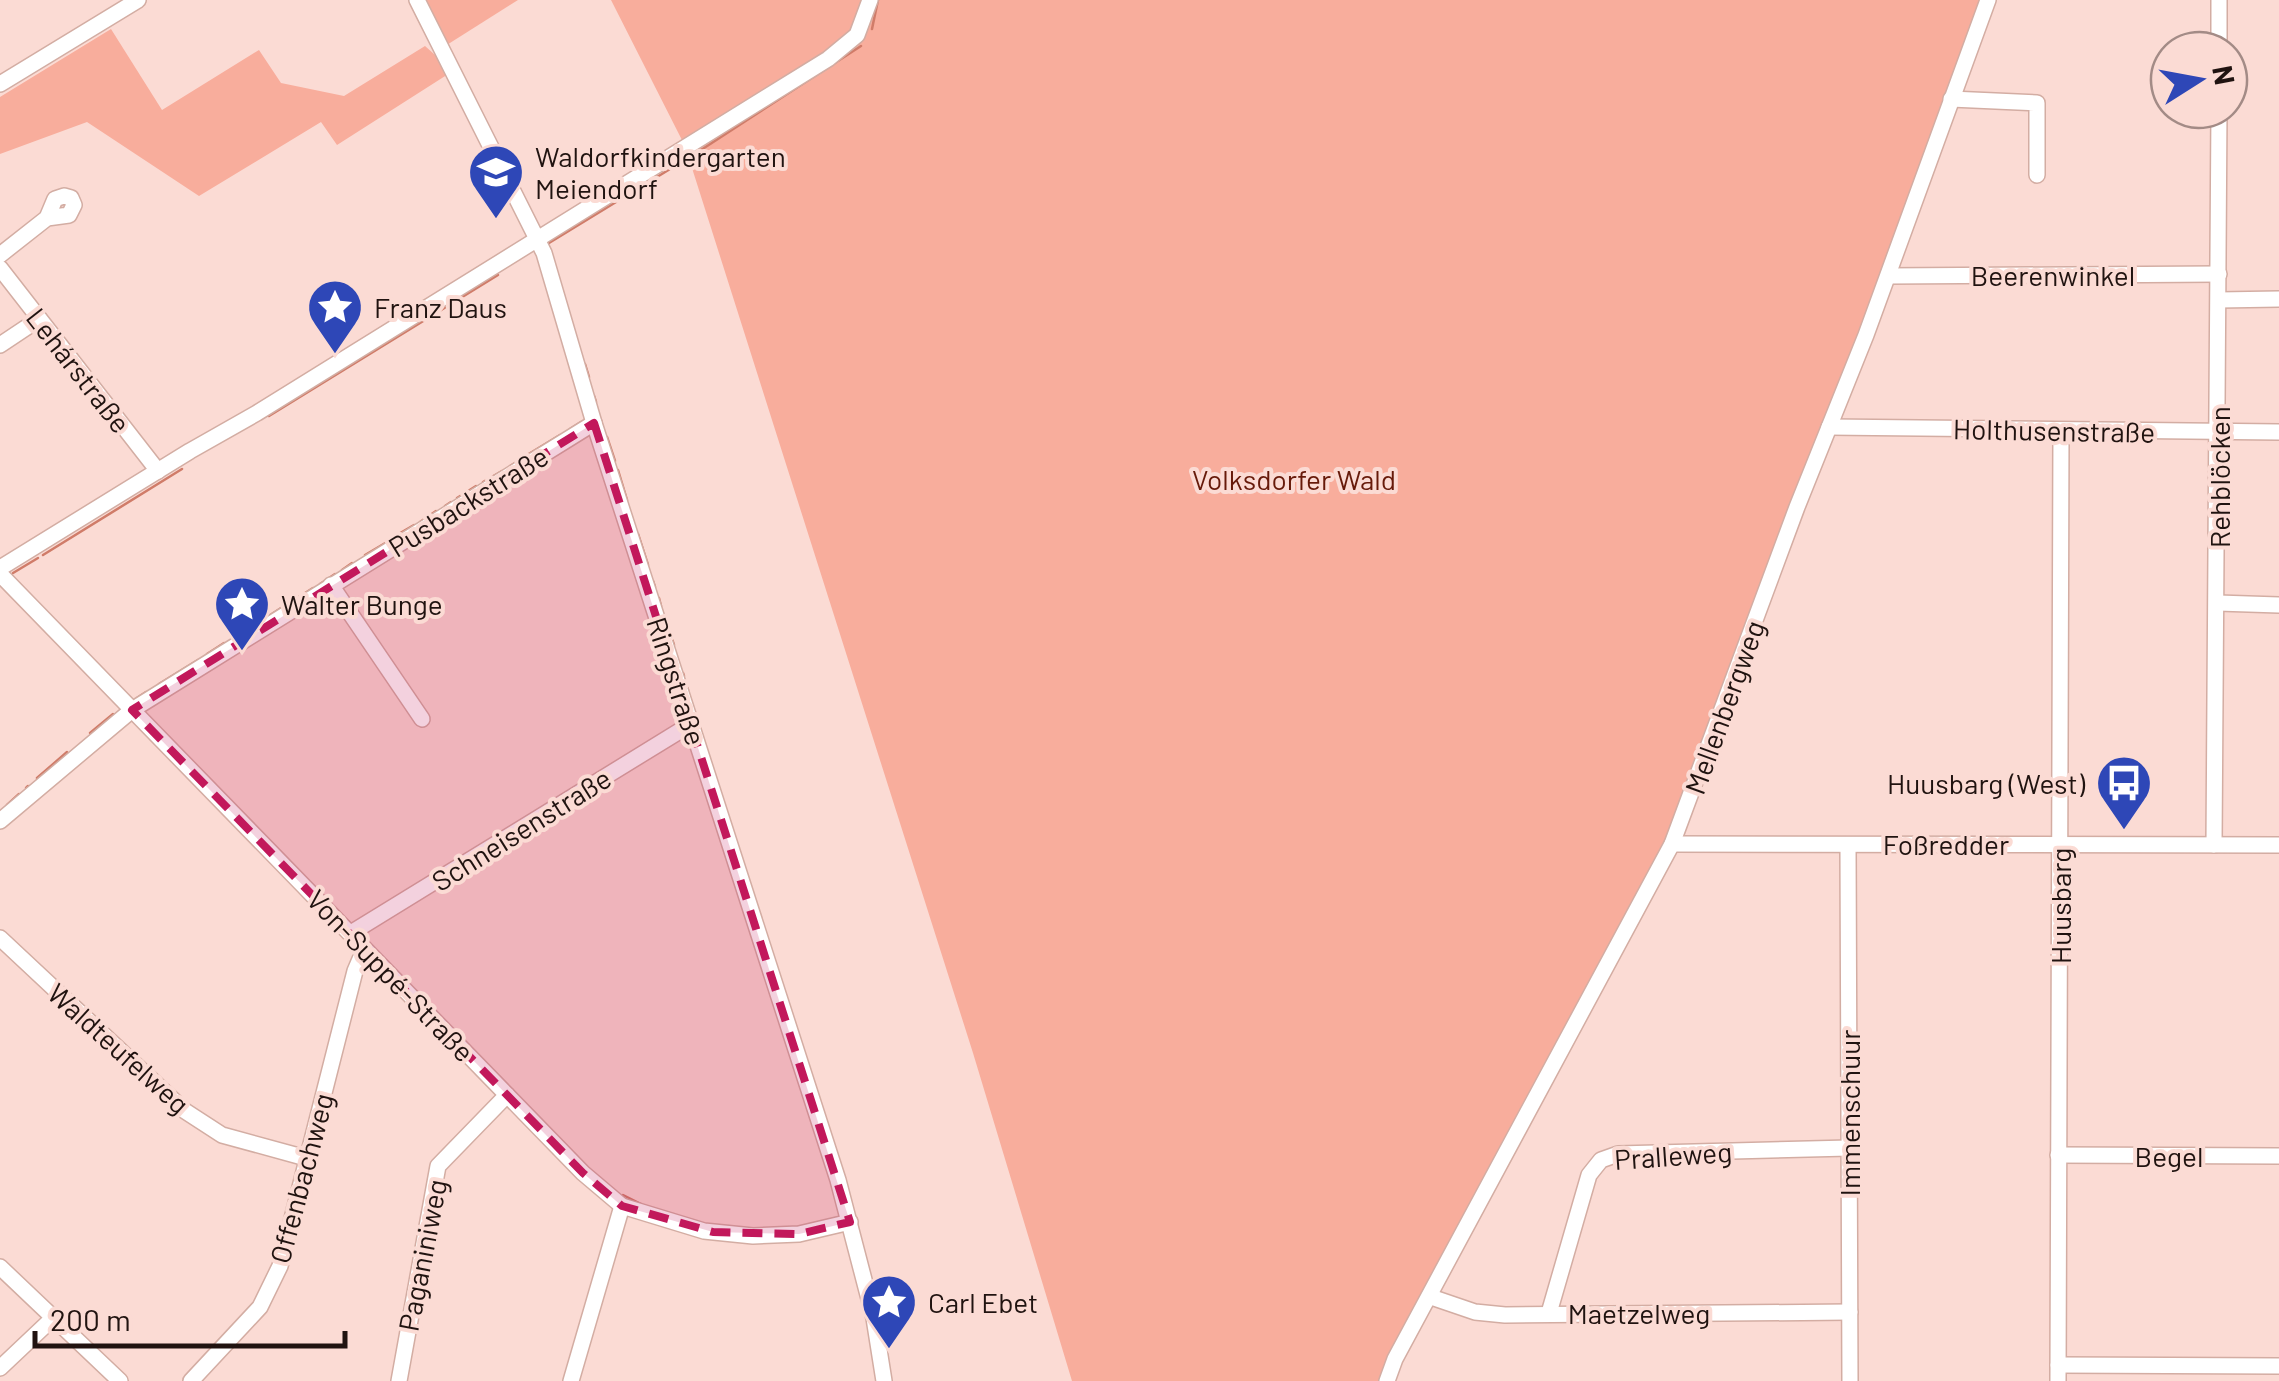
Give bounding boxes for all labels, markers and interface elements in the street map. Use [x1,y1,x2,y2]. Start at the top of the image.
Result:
north arrow [2149,30,2249,130]
text: N [2206,63,2243,87]
place label: Waldorfkindergarten Meiendorf [535,139,786,205]
school or university icon: Waldorfkindergarten Meiendorf [466,142,526,221]
street label: Beerenwinkel [1971,258,2135,292]
place icon: Franz Daus [305,277,365,356]
place label: Franz Daus [374,290,507,324]
street label: Lehárstraße [20,301,138,439]
street label: Rehblöcken [2202,406,2236,548]
street label: Holthusenstraße [1953,411,2155,449]
street label: Pusbackstraße [382,438,554,564]
park label: Volksdorfer Wald [1192,462,1396,496]
place icon: Walter Bunge [212,574,272,653]
place label: Walter Bunge [281,587,443,621]
street label: Ringstraße [640,613,714,749]
street label: Mellenbergweg [1677,616,1771,798]
bus stop icon: Huusbarg (West) [2094,753,2154,832]
street label: Schneisenstraße [425,760,617,898]
place label: Huusbarg (West) [1887,766,2086,800]
street label: Foßredder [1883,827,2009,861]
street label: Huusbarg [2043,848,2077,964]
street label: Von-Suppé-Straße [300,882,482,1068]
street label: Waldteufelweg [41,976,197,1120]
street label: Immenschuur [1832,1030,1866,1196]
street label: Offenbachweg [262,1089,340,1267]
street label: Pralleweg [1613,1134,1733,1176]
street label: Begel [2135,1139,2203,1173]
street label: Paganiniweg [391,1176,453,1334]
place icon: Carl Ebet [859,1272,919,1351]
place label: Carl Ebet [928,1285,1038,1319]
scale bar [35,1286,345,1348]
street label: Maetzelweg [1568,1296,1710,1330]
text: 200 m [50,1301,131,1337]

